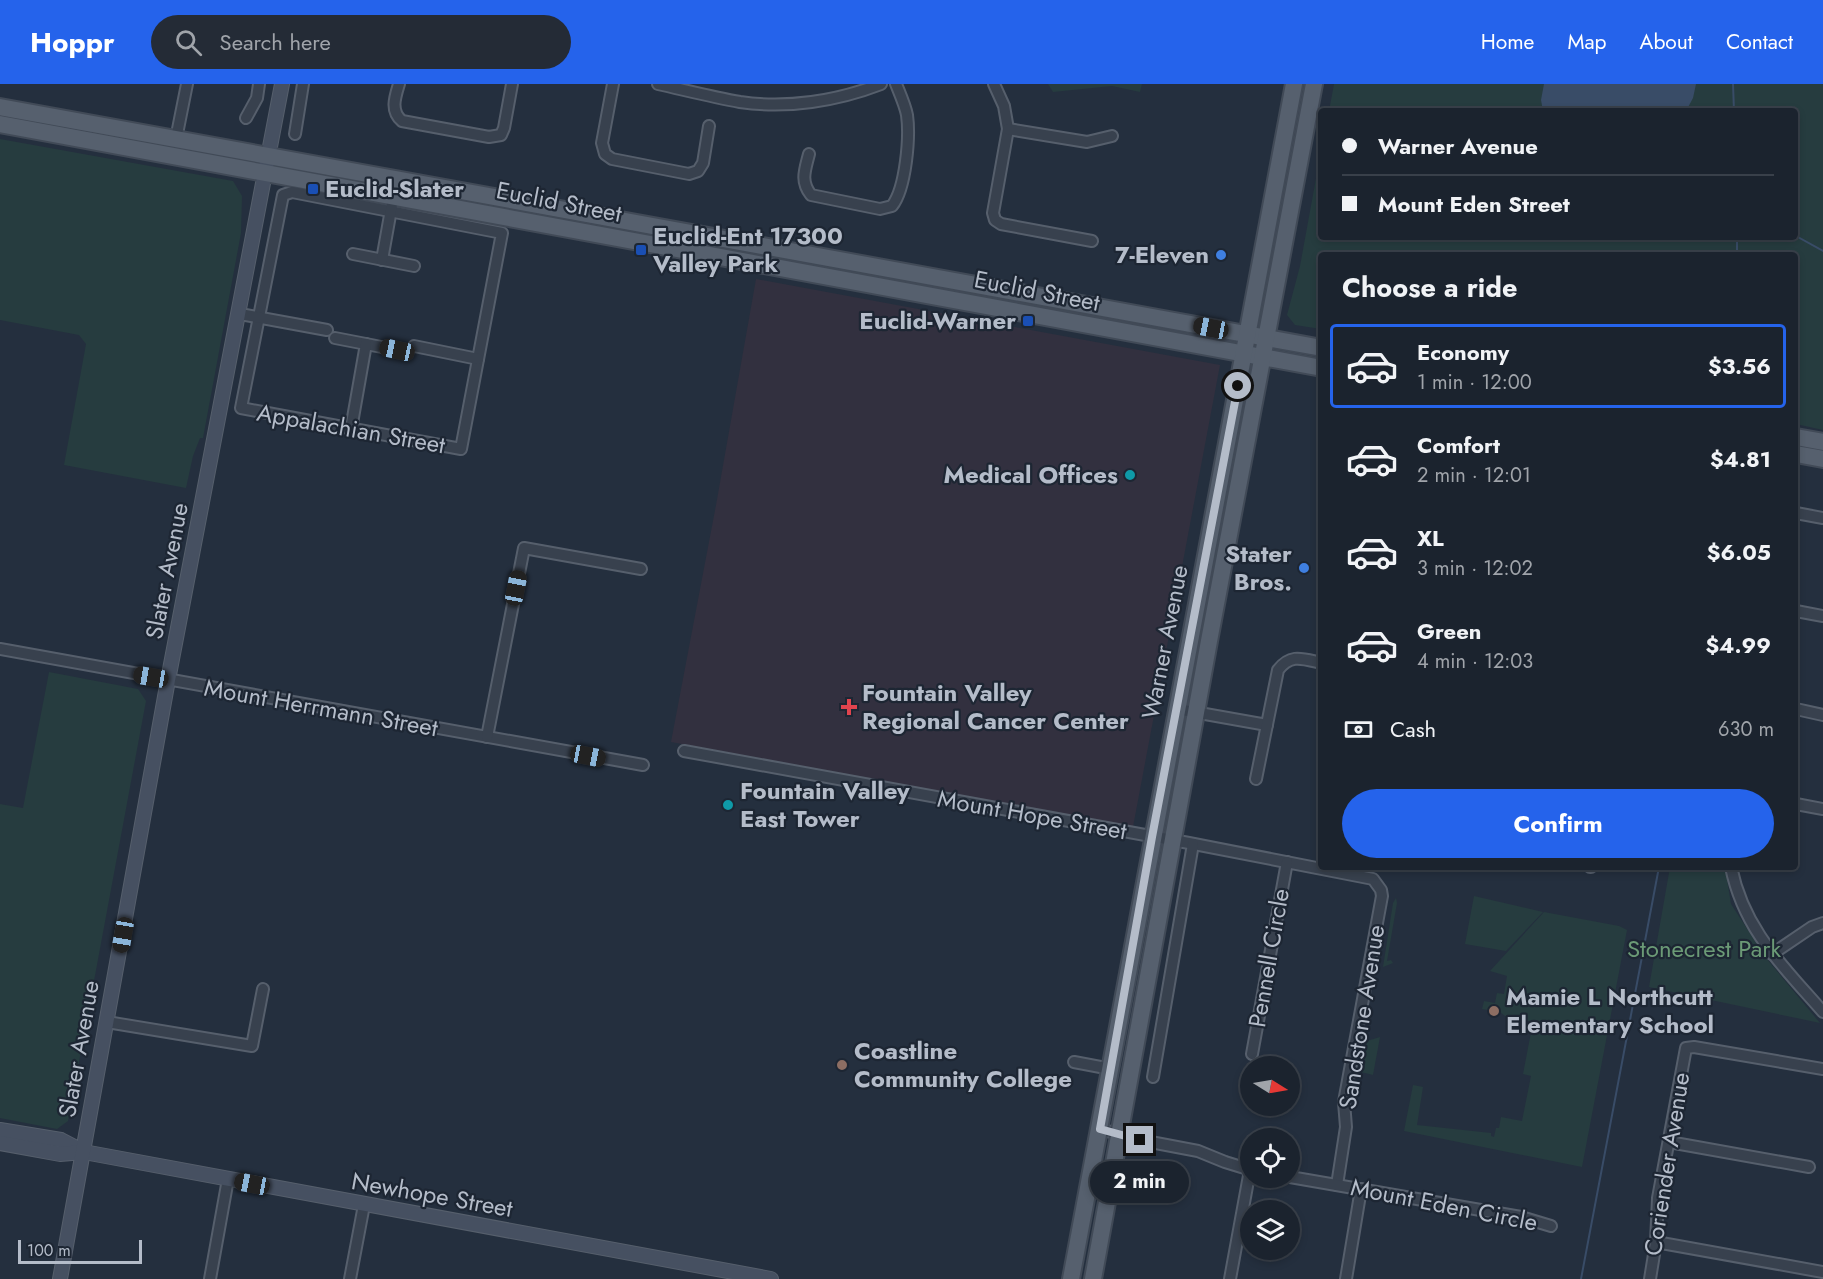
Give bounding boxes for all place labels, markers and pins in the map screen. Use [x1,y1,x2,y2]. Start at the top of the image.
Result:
place label: Euclid-Slater [325,171,464,206]
marker: Euclid-Slater [306,182,320,196]
place label: Euclid-Ent 17300 Valley Park [652,218,843,281]
place label: 7-Eleven [1115,237,1209,272]
marker: Euclid-Ent 17300 Valley Park [634,243,648,257]
marker: 7-Eleven [1214,248,1228,262]
place label: Euclid-Warner [859,303,1016,338]
marker: Euclid-Warner [1021,314,1035,328]
place label: Medical Offices [944,457,1118,492]
marker: Medical Offices [1123,468,1137,482]
place label: Stater Bros. [1225,536,1292,599]
marker: Stater Bros. [1297,561,1311,575]
place label: Fountain Valley Regional Cancer Center [862,675,1129,738]
marker: Fountain Valley Regional Cancer Center [840,698,858,716]
place label: Fountain Valley East Tower [740,773,910,836]
marker: Fountain Valley East Tower [721,798,735,812]
place label: Mamie L Northcutt Elementary School [1506,979,1714,1042]
marker: Mamie L Northcutt Elementary School [1487,1004,1501,1018]
place label: Coastline Community College [854,1033,1072,1096]
marker: Coastline Community College [835,1058,849,1072]

